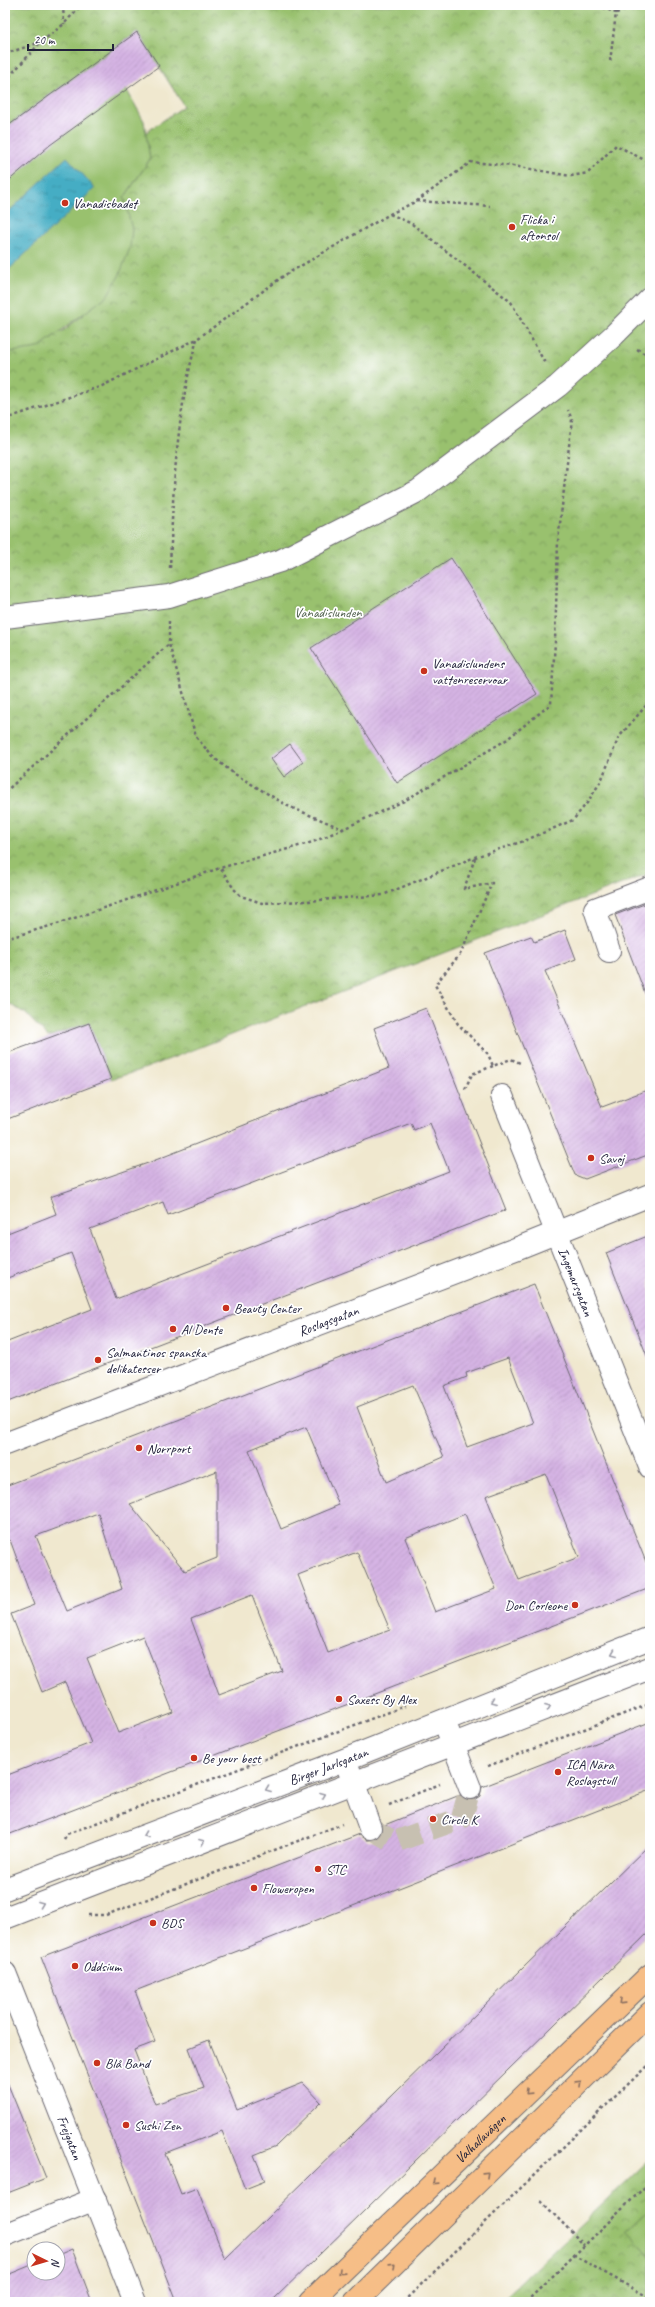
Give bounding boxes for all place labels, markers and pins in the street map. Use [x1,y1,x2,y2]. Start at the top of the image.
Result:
place label: Vanadisbadet [73,195,139,212]
marker: Vanadisbadet [60,198,70,208]
place label: Flicka i aftonsol [520,211,560,244]
marker: Flicka i aftonsol [507,222,517,232]
place label: Vanadislundens vattenreservoar [432,655,508,688]
marker: Vanadislundens vattenreservoar [419,666,429,676]
place label: Savoj [599,1150,626,1167]
marker: Savoj [586,1153,596,1163]
place label: Beauty Center [234,1300,302,1317]
marker: Beauty Center [221,1303,231,1313]
place label: Al Dente [181,1321,223,1338]
marker: Al Dente [168,1324,178,1334]
place label: Salmantinos spanska delikatesser [106,1344,207,1377]
marker: Salmantinos spanska delikatesser [93,1355,103,1365]
place label: Norrport [147,1440,192,1457]
marker: Norrport [134,1443,144,1453]
place label: Don Corleone [505,1597,568,1614]
marker: Don Corleone [570,1600,580,1610]
place label: Saxess By Alex [347,1691,417,1708]
marker: Saxess By Alex [334,1694,344,1704]
place label: Be your best [202,1750,262,1767]
marker: Be your best [189,1753,199,1763]
place label: ICA Nära Roslagstull [566,1756,618,1789]
marker: ICA Nära Roslagstull [553,1767,563,1777]
place label: Circle K [441,1811,480,1828]
marker: Circle K [428,1814,438,1824]
place label: STC [326,1861,348,1878]
marker: STC [313,1864,323,1874]
place label: Floweropen [262,1880,315,1897]
marker: Floweropen [249,1883,259,1893]
place label: BDS [161,1915,185,1932]
marker: BDS [148,1918,158,1928]
place label: Oddsium [83,1958,123,1975]
marker: Oddsium [70,1961,80,1971]
place label: Blå Band [105,2055,152,2072]
marker: Blå Band [92,2058,102,2068]
place label: Sushi Zen [134,2117,182,2134]
marker: Sushi Zen [121,2120,131,2130]

